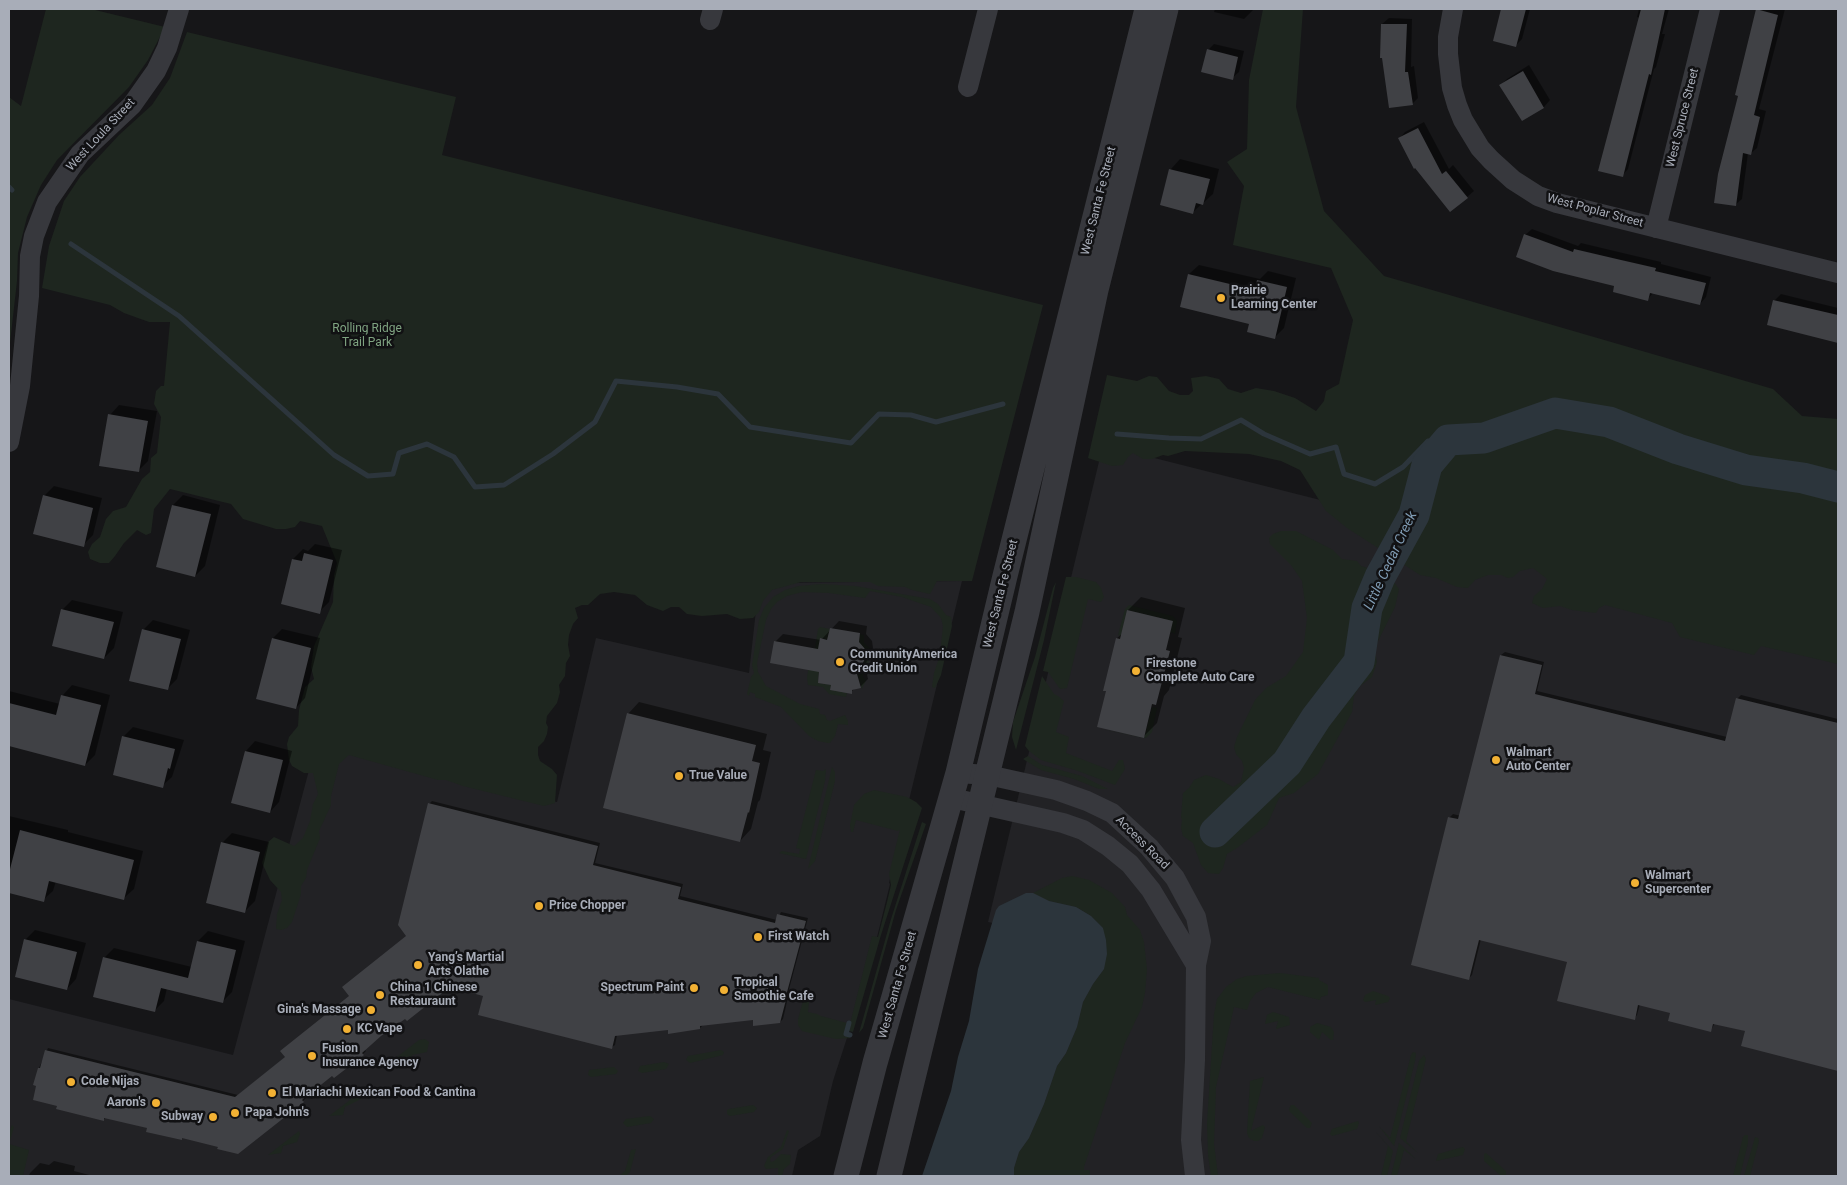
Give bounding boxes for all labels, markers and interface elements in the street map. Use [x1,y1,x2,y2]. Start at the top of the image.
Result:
street label: West Spruce Street [1664,67,1702,169]
street label: West Loula Street [64,96,138,174]
street label: West Santa Fe Street [1079,145,1119,257]
street label: West Poplar Street [1545,191,1645,231]
place label: Prairie Learning Center [1231,284,1317,312]
marker: Prairie Learning Center [1215,292,1227,304]
park label: Rolling Ridge Trail Park [332,322,402,350]
water label: Little Cedar Creek [1361,509,1421,613]
street label: West Santa Fe Street [981,538,1021,650]
place label: CommunityAmerica Credit Union [850,648,957,676]
marker: CommunityAmerica Credit Union [834,656,846,668]
place label: Firestone Complete Auto Care [1146,657,1254,685]
marker: Firestone Complete Auto Care [1130,665,1142,677]
place label: Walmart Auto Center [1506,746,1570,774]
marker: Walmart Auto Center [1490,754,1502,766]
place label: True Value [689,769,747,783]
marker: True Value [673,770,685,782]
street label: Access Road [1112,813,1172,873]
place label: Walmart Supercenter [1645,869,1711,897]
marker: Walmart Supercenter [1629,877,1641,889]
place label: Price Chopper [549,899,626,913]
marker: Price Chopper [533,900,545,912]
place label: First Watch [768,930,829,944]
street label: West Santa Fe Street [876,930,920,1040]
marker: First Watch [752,931,764,943]
place label: Yang’s Martial Arts Olathe [428,951,504,979]
marker: Yang’s Martial Arts Olathe [412,959,424,971]
place label: Tropical Smoothie Cafe [734,976,814,1004]
place label: China 1 Chinese Restauraunt [390,981,477,1009]
place label: Spectrum Paint [601,981,684,995]
marker: Spectrum Paint [688,982,700,994]
marker: Tropical Smoothie Cafe [718,984,730,996]
marker: China 1 Chinese Restauraunt [374,989,386,1001]
place label: Gina's Massage [277,1003,361,1017]
marker: Gina's Massage [365,1004,377,1016]
place label: KC Vape [357,1022,403,1036]
marker: KC Vape [341,1023,353,1035]
place label: Fusion Insurance Agency [322,1042,419,1070]
marker: Fusion Insurance Agency [306,1050,318,1062]
place label: Code Nijas [81,1075,139,1089]
marker: Code Nijas [65,1076,77,1088]
place label: El Mariachi Mexican Food & Cantina [282,1086,476,1100]
marker: El Mariachi Mexican Food & Cantina [266,1087,278,1099]
place label: Aaron's [107,1096,146,1110]
marker: Aaron's [150,1097,162,1109]
place label: Papa John's [245,1106,309,1120]
marker: Papa John's [229,1107,241,1119]
place label: Subway [161,1110,203,1124]
marker: Subway [207,1111,219,1123]

